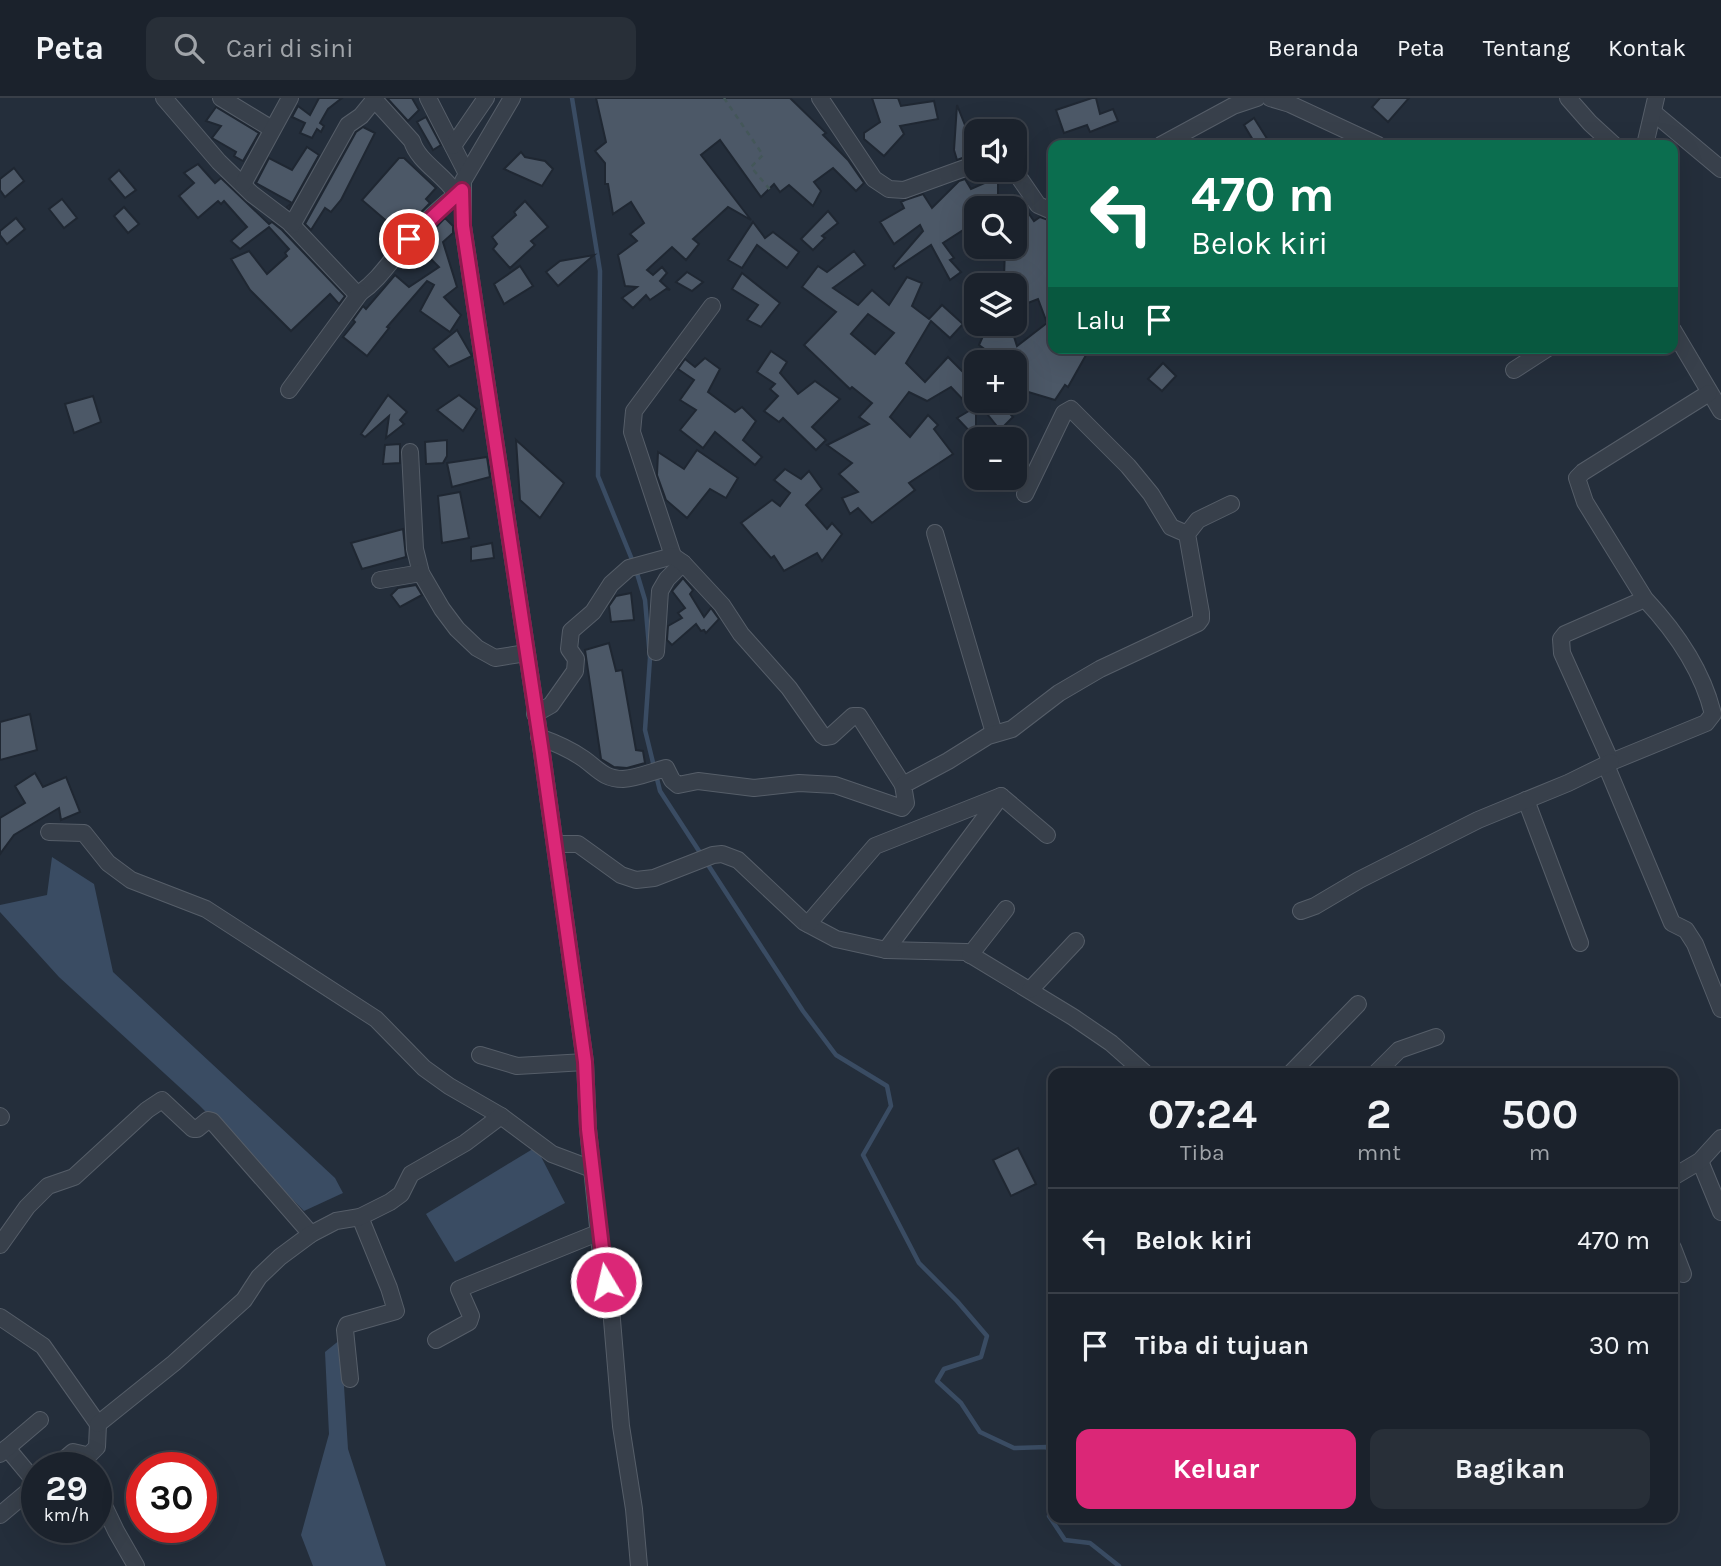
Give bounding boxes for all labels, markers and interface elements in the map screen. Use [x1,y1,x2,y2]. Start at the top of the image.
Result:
search box [146,17,636,80]
text: Peta [35,29,104,67]
icon: search [170,29,208,67]
text: Cari di sini [226,33,354,64]
text: Beranda [1268,34,1359,62]
text: Peta [1397,34,1445,62]
text: Tentang [1483,34,1570,62]
text: Kontak [1608,34,1686,62]
map controls [964,119,1027,490]
button: sound [964,119,1027,182]
text: 470 m [1191,166,1334,223]
icon: left [1076,168,1167,259]
button: search [964,196,1027,259]
pin [379,209,439,269]
icon: arrive [390,220,428,258]
text: Belok kiri [1191,225,1328,262]
button: layers [964,273,1027,336]
icon: arrive [1140,301,1178,339]
text: Lalu [1076,305,1126,336]
button: + [964,350,1027,413]
button: − [964,427,1027,490]
text: 07:24 [1148,1089,1257,1139]
text: 2 [1366,1089,1392,1139]
text: 500 [1501,1089,1578,1139]
text: Tiba [1180,1139,1225,1166]
text: mnt [1357,1139,1401,1166]
text: m [1529,1139,1550,1166]
icon: left [1076,1222,1114,1260]
text: Belok kiri [1135,1225,1253,1256]
text: 470 m [1577,1225,1650,1256]
position arrow [569,1245,643,1319]
icon: arrive [1076,1327,1114,1365]
text: Tiba di tujuan [1135,1330,1309,1361]
text: 30 m [1589,1330,1650,1361]
button: Keluar [1076,1429,1356,1509]
button: Bagikan [1370,1429,1650,1509]
speed limit sign: 30 [126,1452,217,1543]
text: 29 [45,1468,88,1509]
text: km/h [44,1504,89,1526]

